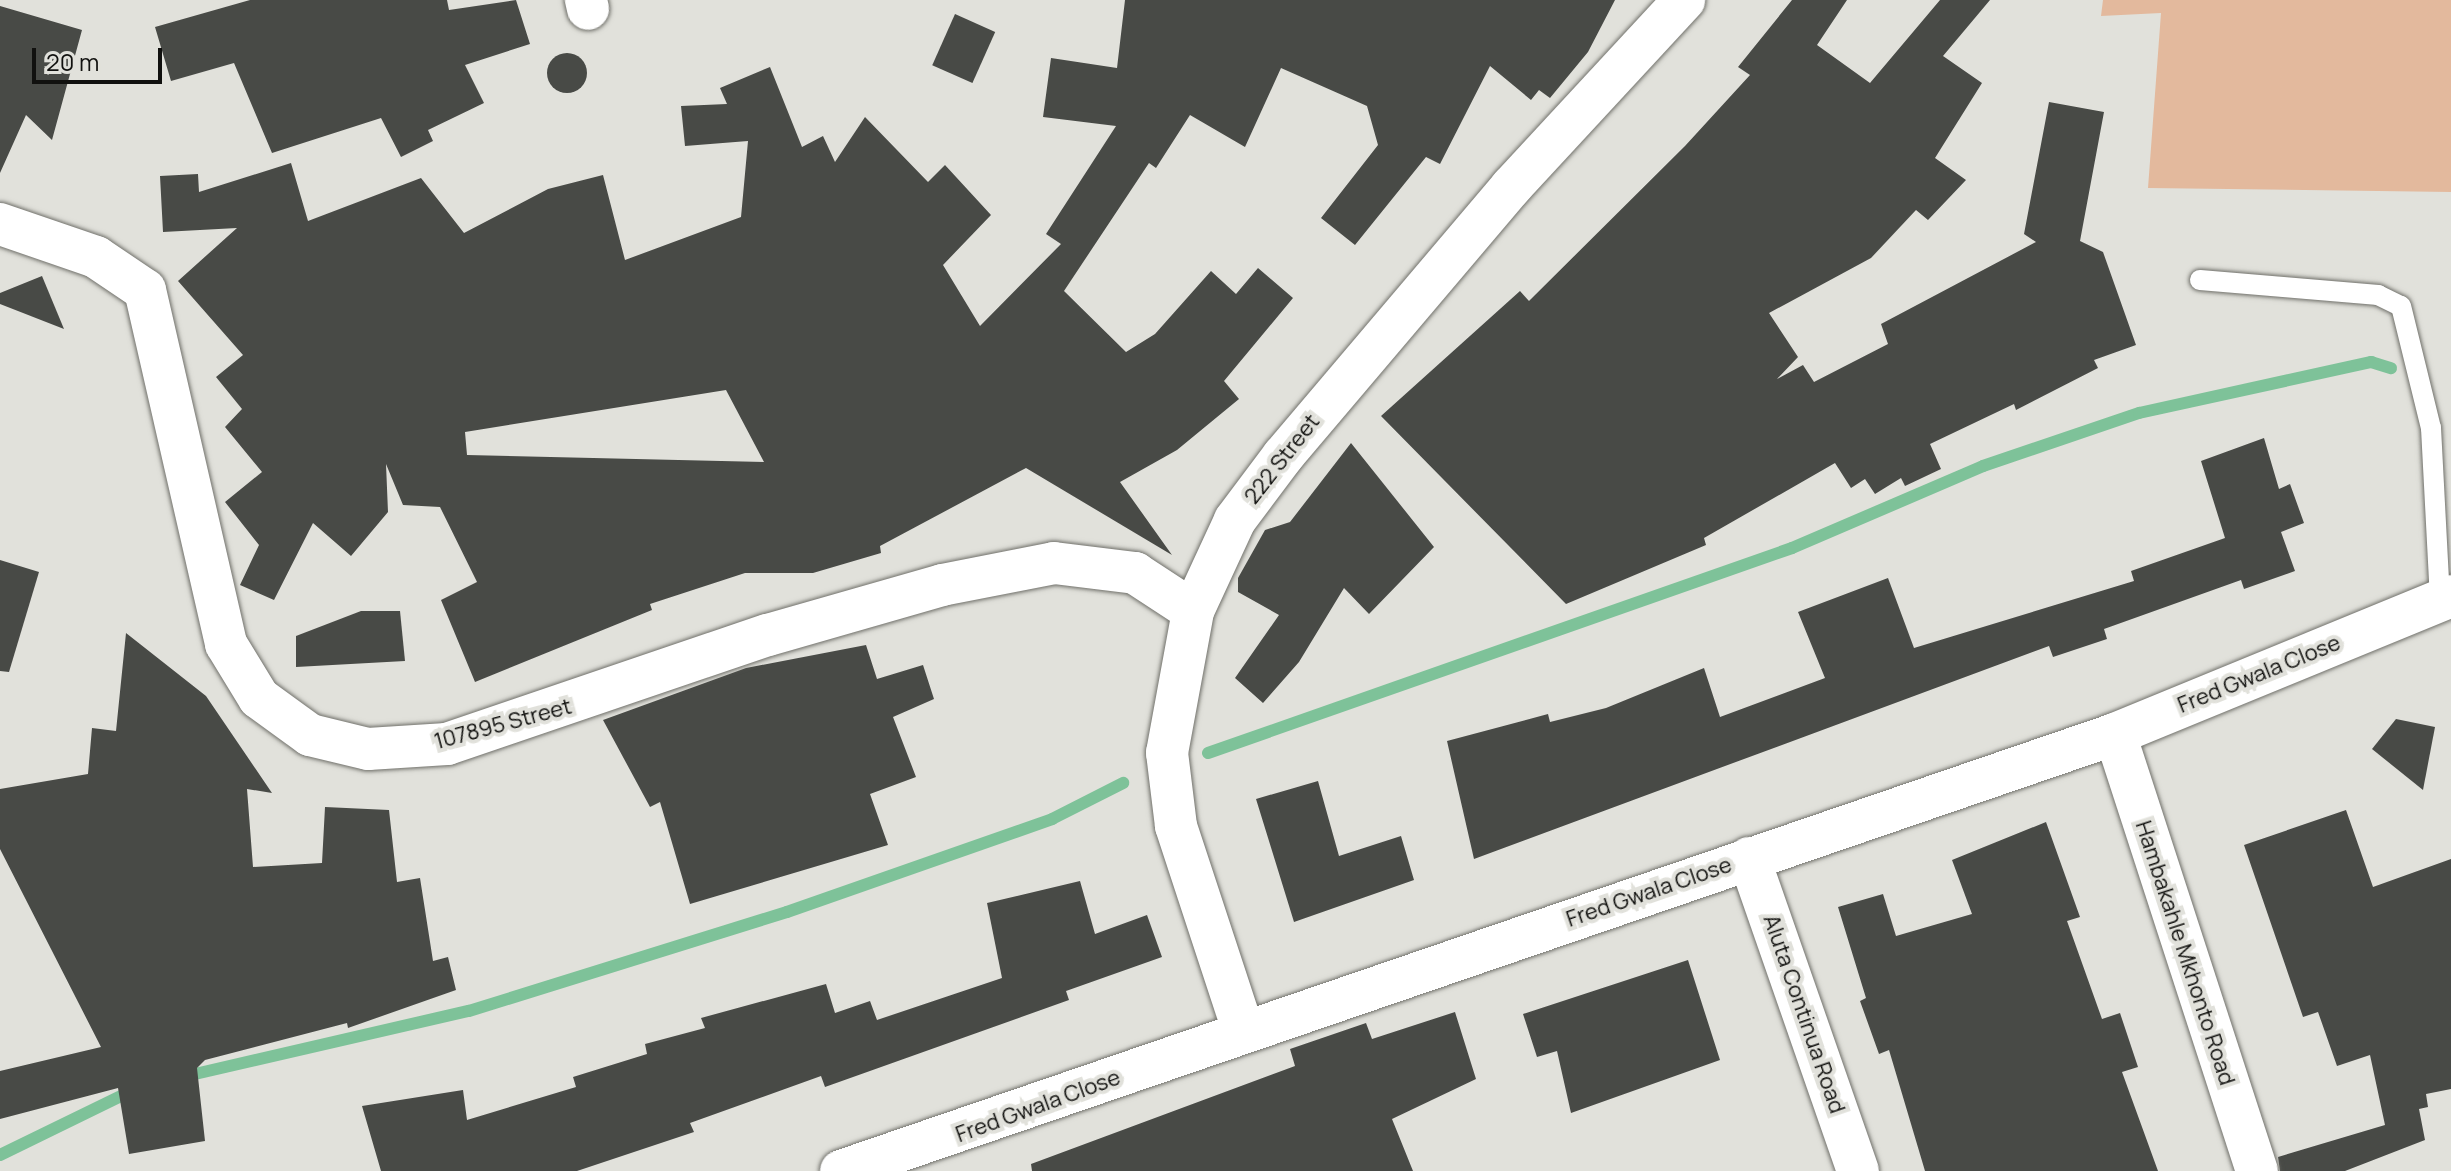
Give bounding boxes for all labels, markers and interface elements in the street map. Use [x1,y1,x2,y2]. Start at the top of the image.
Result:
scale bar [36,32,166,82]
text: 20 m [46,45,99,78]
street label: 222 Street [1239,409,1325,509]
street label: Fred Gwala Close [2174,629,2344,719]
street label: 107895 Street [431,693,575,755]
street label: Hambakahle Mkhonto Road [2130,818,2240,1088]
street label: Fred Gwala Close [1563,851,1735,933]
street label: Aluta Continua Road [1758,911,1850,1117]
street label: Fred Gwala Close [952,1064,1124,1148]

